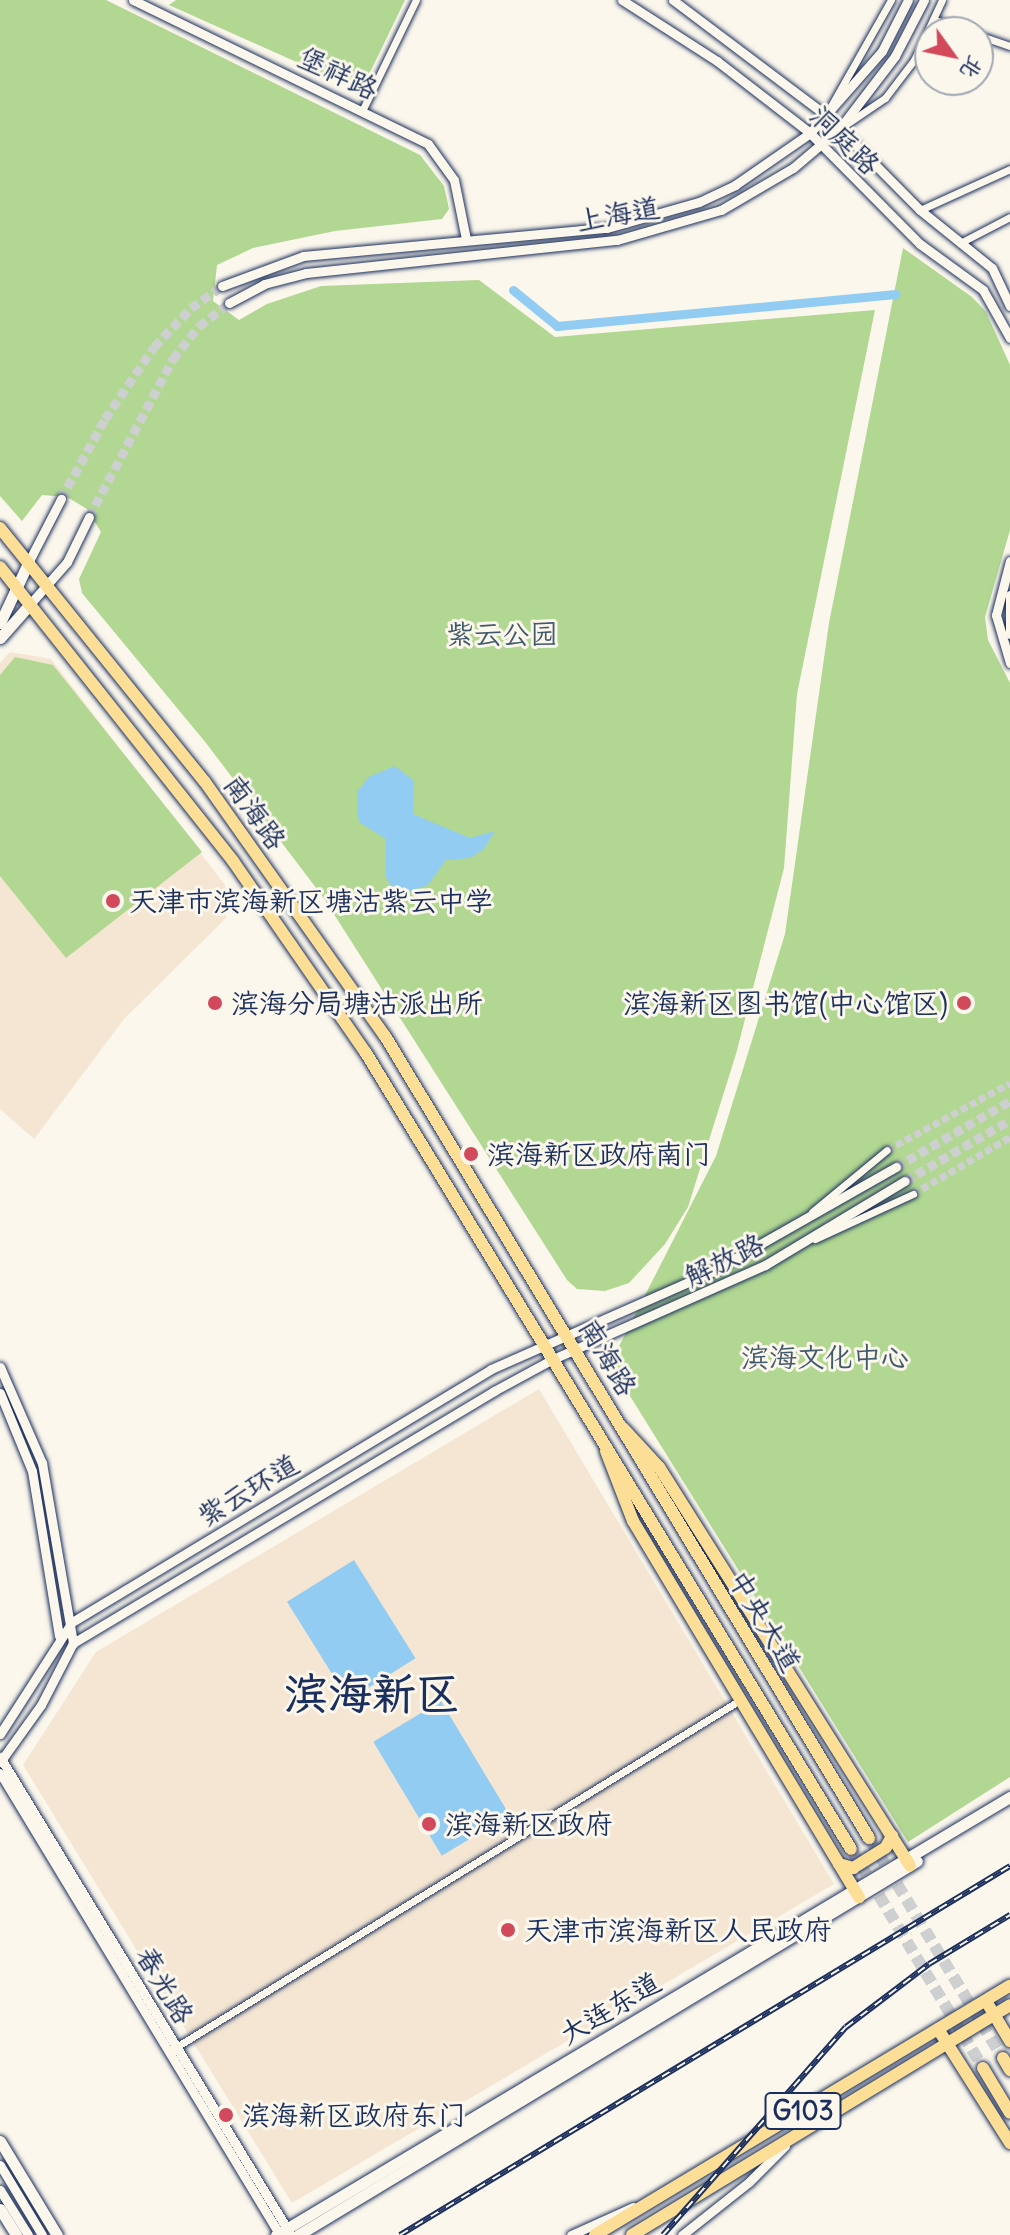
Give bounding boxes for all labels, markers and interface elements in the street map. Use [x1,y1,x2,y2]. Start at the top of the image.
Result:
north arrow [914,16,994,96]
street label: 堡祥路 [293,40,383,106]
text: 北 [955,51,990,85]
street label: 洞庭路 [803,99,887,181]
street label: 上海道 [574,190,662,238]
park label: 紫云公园 [446,617,558,651]
street label: 南海路 [217,768,293,856]
place label: 天津市滨海新区塘沽紫云中学 [129,884,493,918]
marker: 天津市滨海新区塘沽紫云中学 [104,892,122,910]
place label: 滨海分局塘沽派出所 [231,986,483,1020]
place label: 滨海新区图书馆(中心馆区) [623,986,948,1020]
marker: 滨海分局塘沽派出所 [206,994,224,1012]
marker: 滨海新区图书馆(中心馆区) [955,994,973,1012]
place label: 滨海新区政府南门 [487,1137,711,1171]
marker: 滨海新区政府南门 [462,1145,480,1163]
street label: 解放路 [679,1226,769,1294]
street label: 南海路 [572,1312,644,1402]
park label: 滨海文化中心 [741,1340,909,1374]
street label: 紫云环道 [191,1447,305,1533]
street label: 中央大道 [722,1564,808,1678]
district label: 滨海新区 [284,1668,460,1720]
place label: 滨海新区政府 [445,1807,613,1841]
marker: 滨海新区政府 [420,1815,438,1833]
place label: 天津市滨海新区人民政府 [524,1913,832,1947]
marker: 天津市滨海新区人民政府 [499,1921,517,1939]
street label: 春光路 [129,1940,201,2030]
street label: 大连东道 [553,1965,667,2051]
road number: G103 [763,2089,843,2133]
place label: 滨海新区政府东门 [242,2098,466,2132]
marker: 滨海新区政府东门 [217,2106,235,2124]

